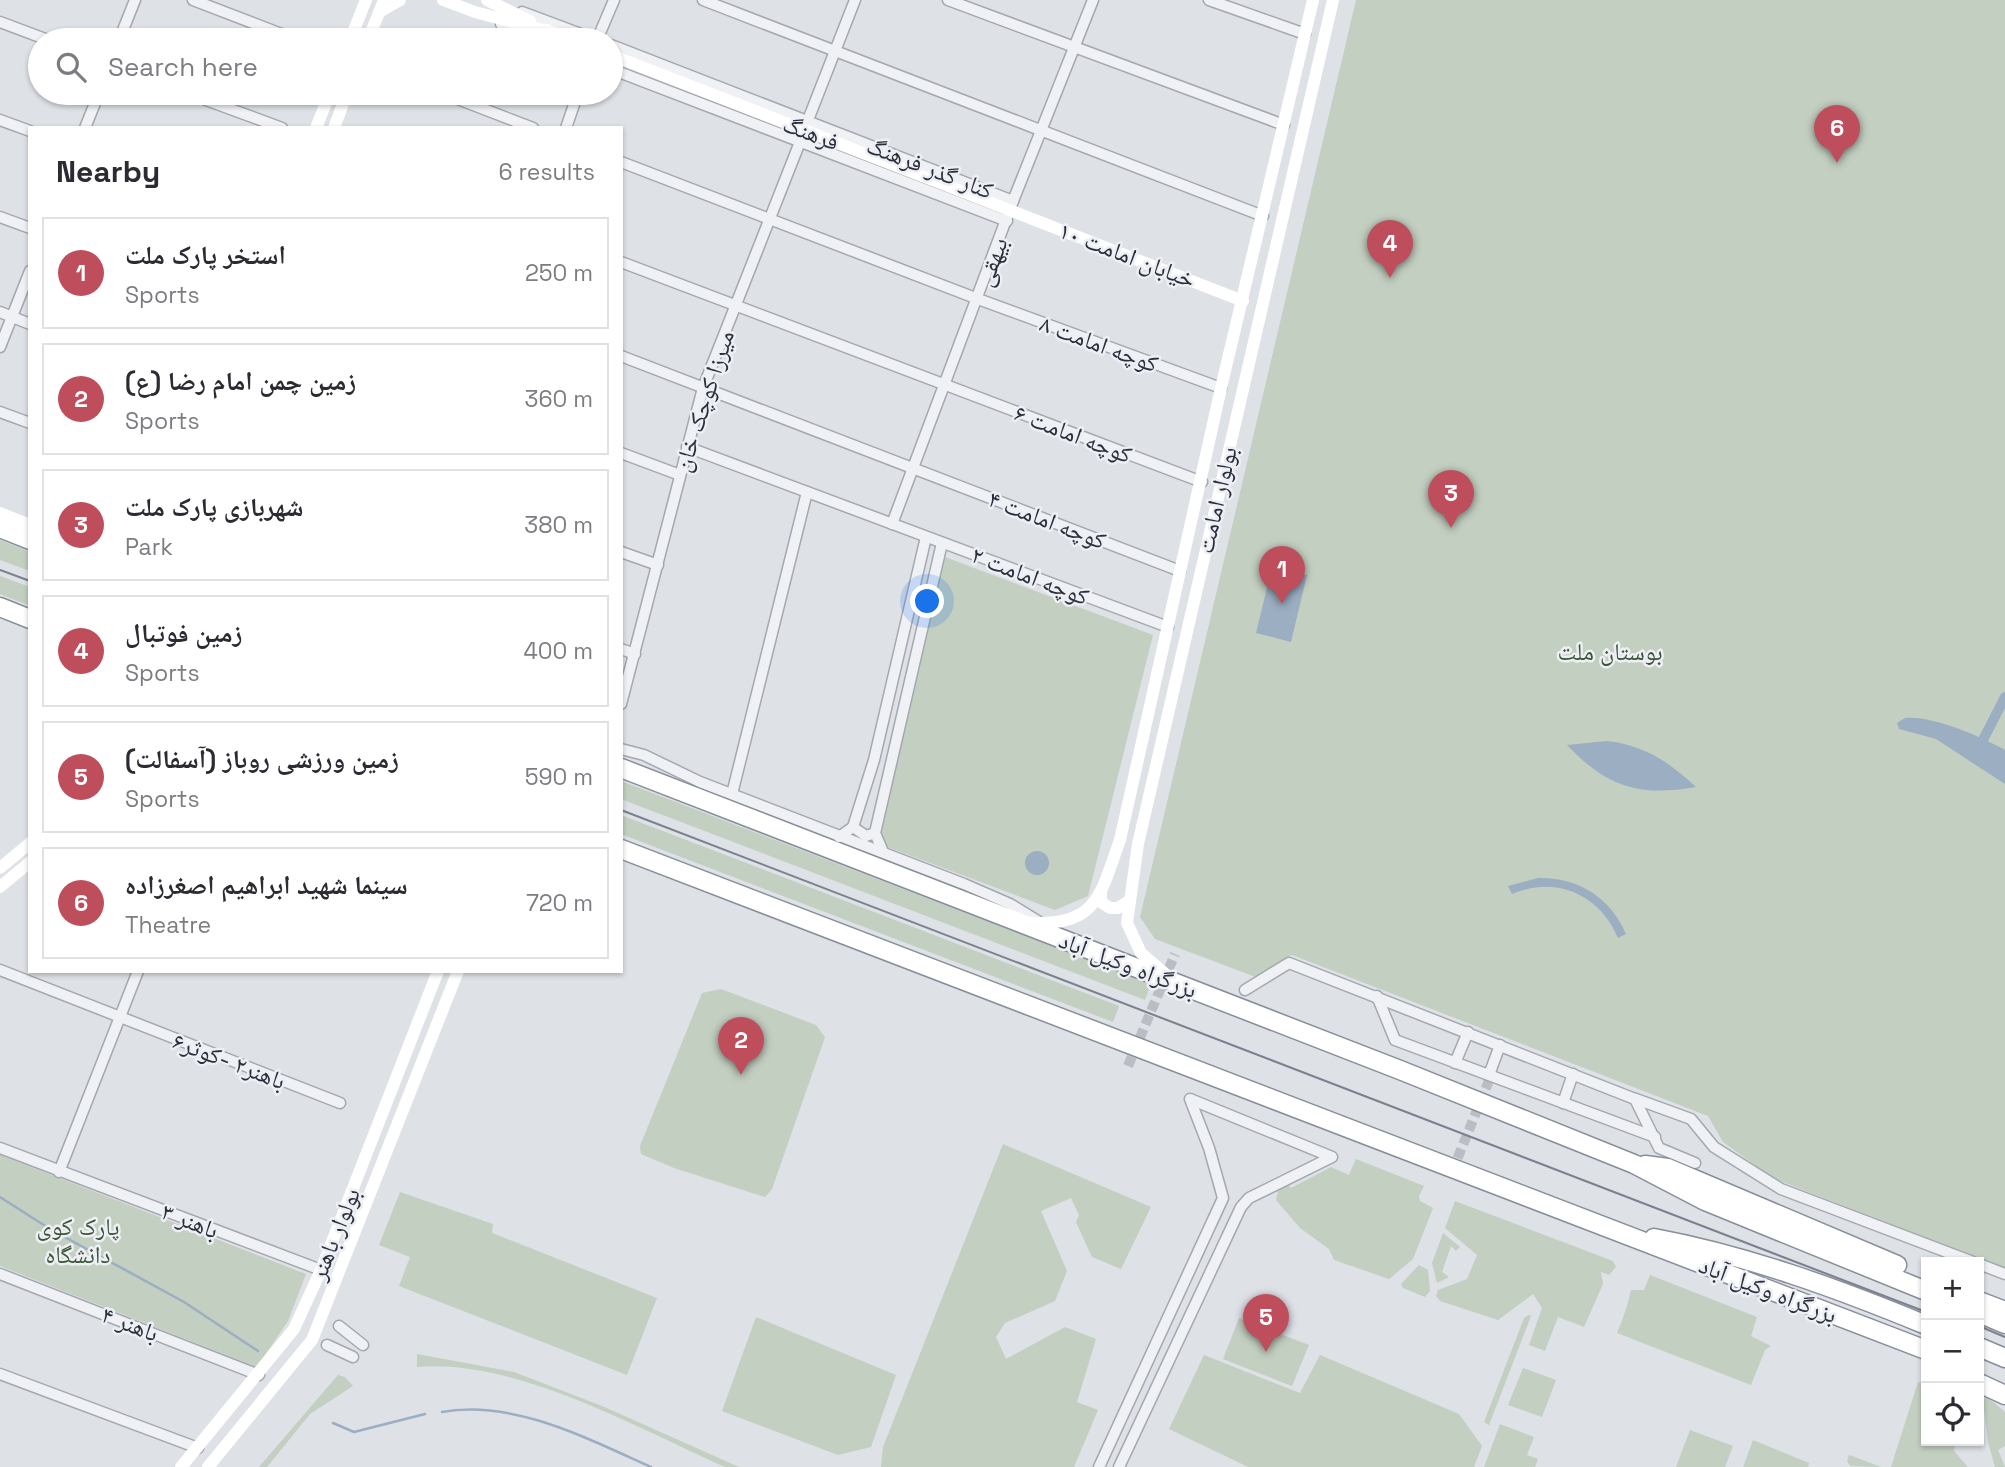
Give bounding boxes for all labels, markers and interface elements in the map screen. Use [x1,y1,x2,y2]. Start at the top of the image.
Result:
search box [28,28,623,105]
icon: search [52,48,90,86]
text: Search here [108,50,258,84]
pin: 6 [1814,105,1860,163]
street label: فرهنگ [779,108,844,157]
street label: کنار گذر فرهنگ [863,129,998,206]
text: Nearby [56,152,160,191]
text: 6 results [499,157,595,187]
street label: خیابان امامت ۱۰ [1054,214,1200,295]
pin: 4 [1367,220,1413,278]
street label: بیهقی [968,233,1015,291]
text: استخر پارک ملت [125,238,286,272]
text: 1 [76,258,86,288]
text: 250 m [525,258,593,288]
text: Sports [125,280,200,310]
street label: کوچه امامت ۸ [1036,308,1163,379]
street label: میرزا کوچک خان [666,326,741,476]
text: زمین چمن امام رضا (ع) [125,364,356,398]
text: 2 [74,384,88,414]
text: 360 m [525,384,593,414]
street label: کوچه امامت ۶ [1010,397,1137,470]
text: Sports [125,406,200,436]
street label: بولوار امامت [1189,444,1244,556]
pin: 3 [1428,470,1474,528]
street label: کوچه امامت ۴ [984,483,1111,556]
text: شهربازی پارک ملت [125,490,303,524]
text: 3 [74,510,88,540]
text: 380 m [524,510,593,540]
text: Park [125,532,173,562]
street label: کوچه امامت ۲ [967,539,1094,612]
pin: 1 [1259,546,1305,604]
your location [910,584,944,618]
text: زمین فوتبال [125,616,242,650]
text: 4 [74,636,88,666]
text: 400 m [523,636,593,666]
park label: بوستان ملت [1558,636,1663,667]
text: Sports [125,658,200,688]
text: زمین ورزشی روباز (آسفالت) [125,742,399,776]
text: 5 [74,762,88,792]
text: 590 m [525,762,593,792]
text: Sports [125,784,200,814]
text: سینما شهید ابراهیم اصغرزاده [125,868,408,902]
text: 6 [74,888,88,918]
text: 720 m [526,888,593,918]
text: Theatre [125,910,211,940]
street label: بزرگراه وکیل آباد [1055,924,1202,1005]
pin: 2 [718,1017,764,1075]
street label: باهنر۲ -کوثر۶ [168,1025,290,1096]
street label: بولوار باهنر [302,1183,367,1285]
street label: باهنر ۳ [157,1196,223,1245]
park label: پارک کوی دانشگاه [36,1211,120,1270]
street label: بزرگراه وکیل آباد [1695,1249,1842,1330]
map controls [1921,1257,1984,1446]
button: + [1921,1257,1984,1320]
pin: 5 [1243,1294,1289,1352]
street label: باهنر ۴ [97,1299,163,1348]
button: − [1921,1320,1984,1383]
button: locate [1921,1383,1984,1446]

